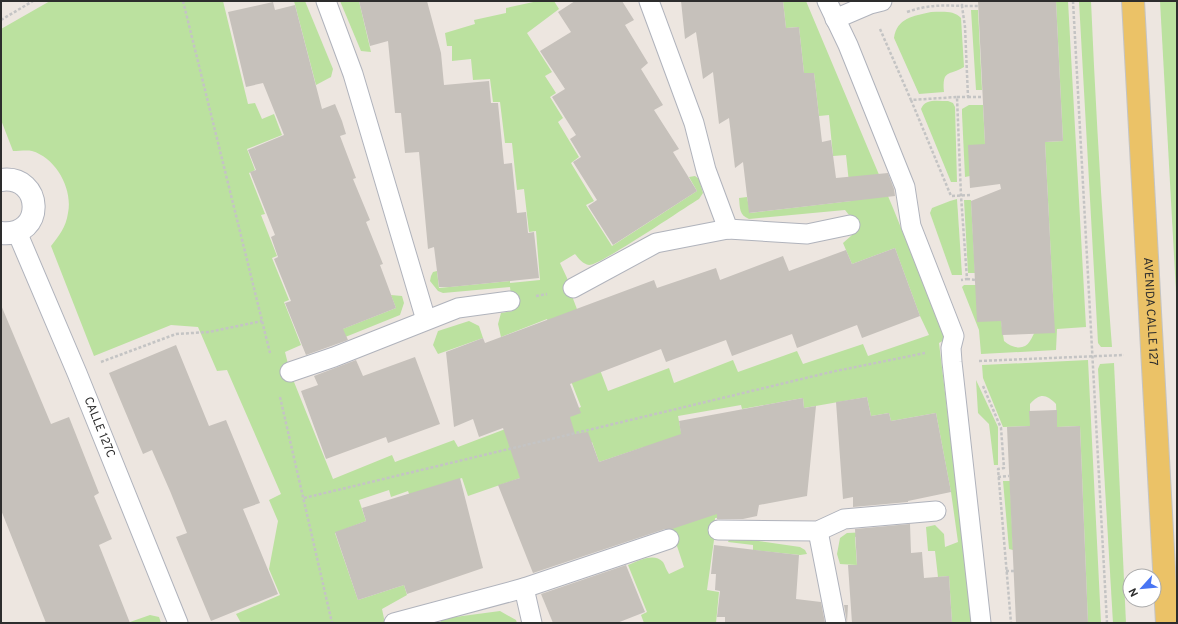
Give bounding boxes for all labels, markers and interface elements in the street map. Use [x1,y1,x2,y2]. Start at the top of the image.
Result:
street label: AVENIDA CALLE 127 [1139,257,1161,366]
street label: CALLE 127C [80,395,119,460]
north arrow [1122,568,1162,608]
text: N [1126,585,1142,599]

